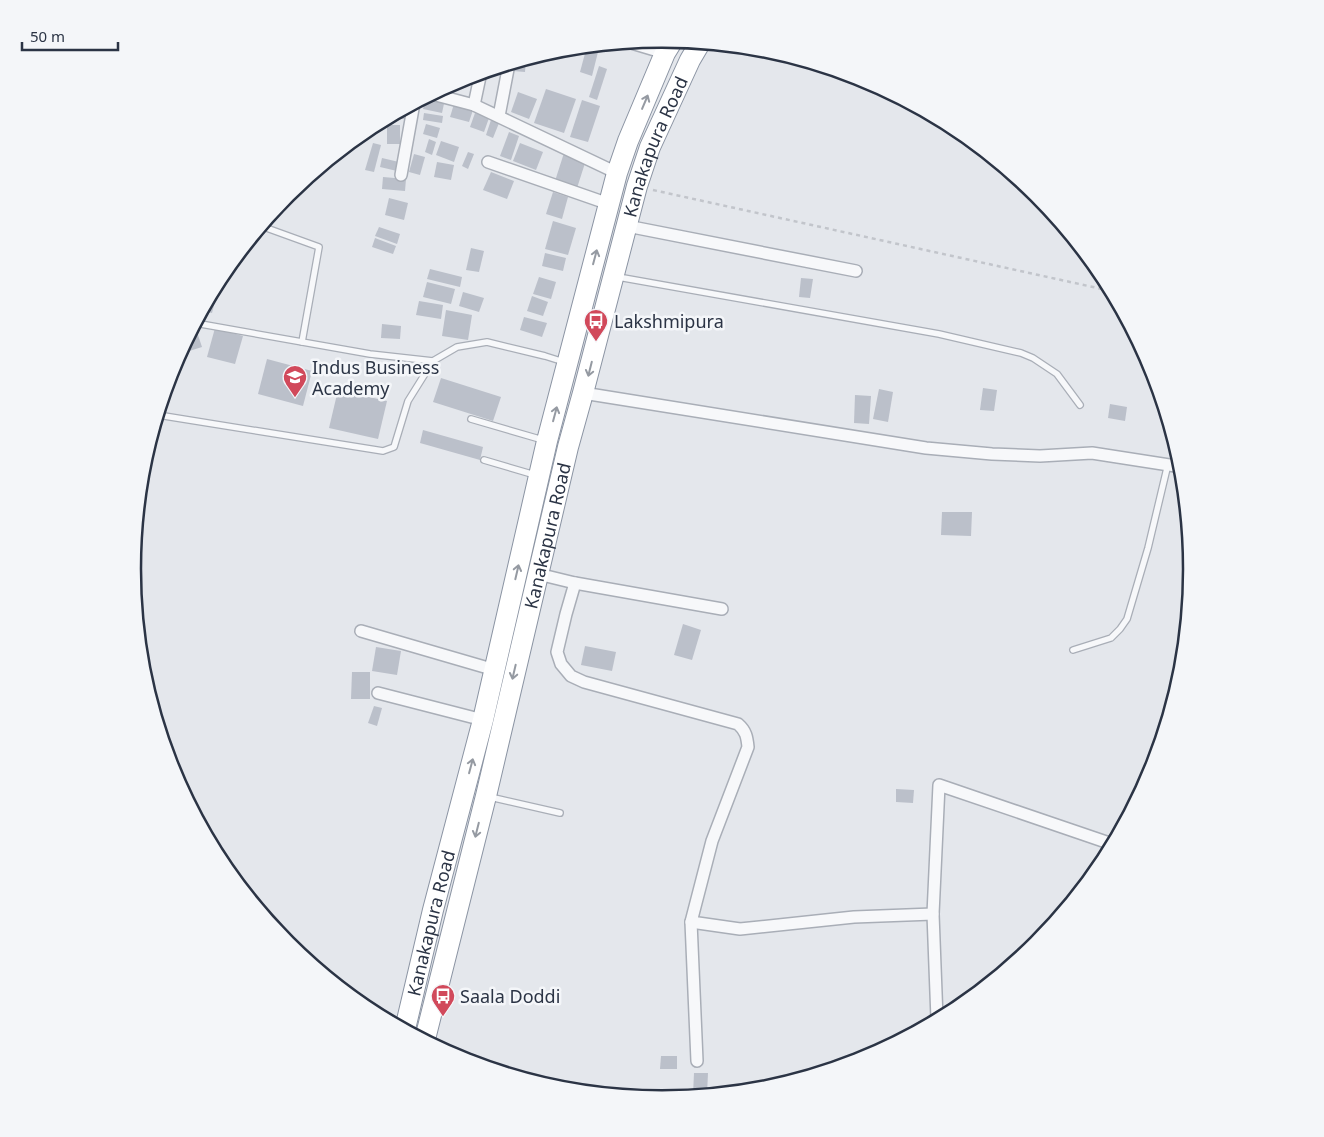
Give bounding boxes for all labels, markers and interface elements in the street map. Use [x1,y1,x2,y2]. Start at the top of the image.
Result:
scale bar [22,20,119,52]
text: 50 m [30,26,65,46]
street label: Kanakapura Road [617,72,693,220]
one-way arrow [640,95,650,110]
one-way arrow [591,249,600,265]
bus stop icon: Lakshmipura [583,308,609,342]
place label: Lakshmipura [614,309,724,333]
place label: Indus Business Academy [312,355,439,400]
one-way arrow [584,361,594,377]
school or university icon: Indus Business Academy [282,364,308,398]
one-way arrow [550,407,560,423]
street label: Kanakapura Road [518,460,576,611]
one-way arrow [513,565,522,581]
one-way arrow [509,663,518,679]
one-way arrow [467,758,476,774]
one-way arrow [472,821,481,837]
street label: Kanakapura Road [401,847,460,998]
bus stop icon: Saala Doddi [430,983,456,1017]
place label: Saala Doddi [460,984,560,1008]

